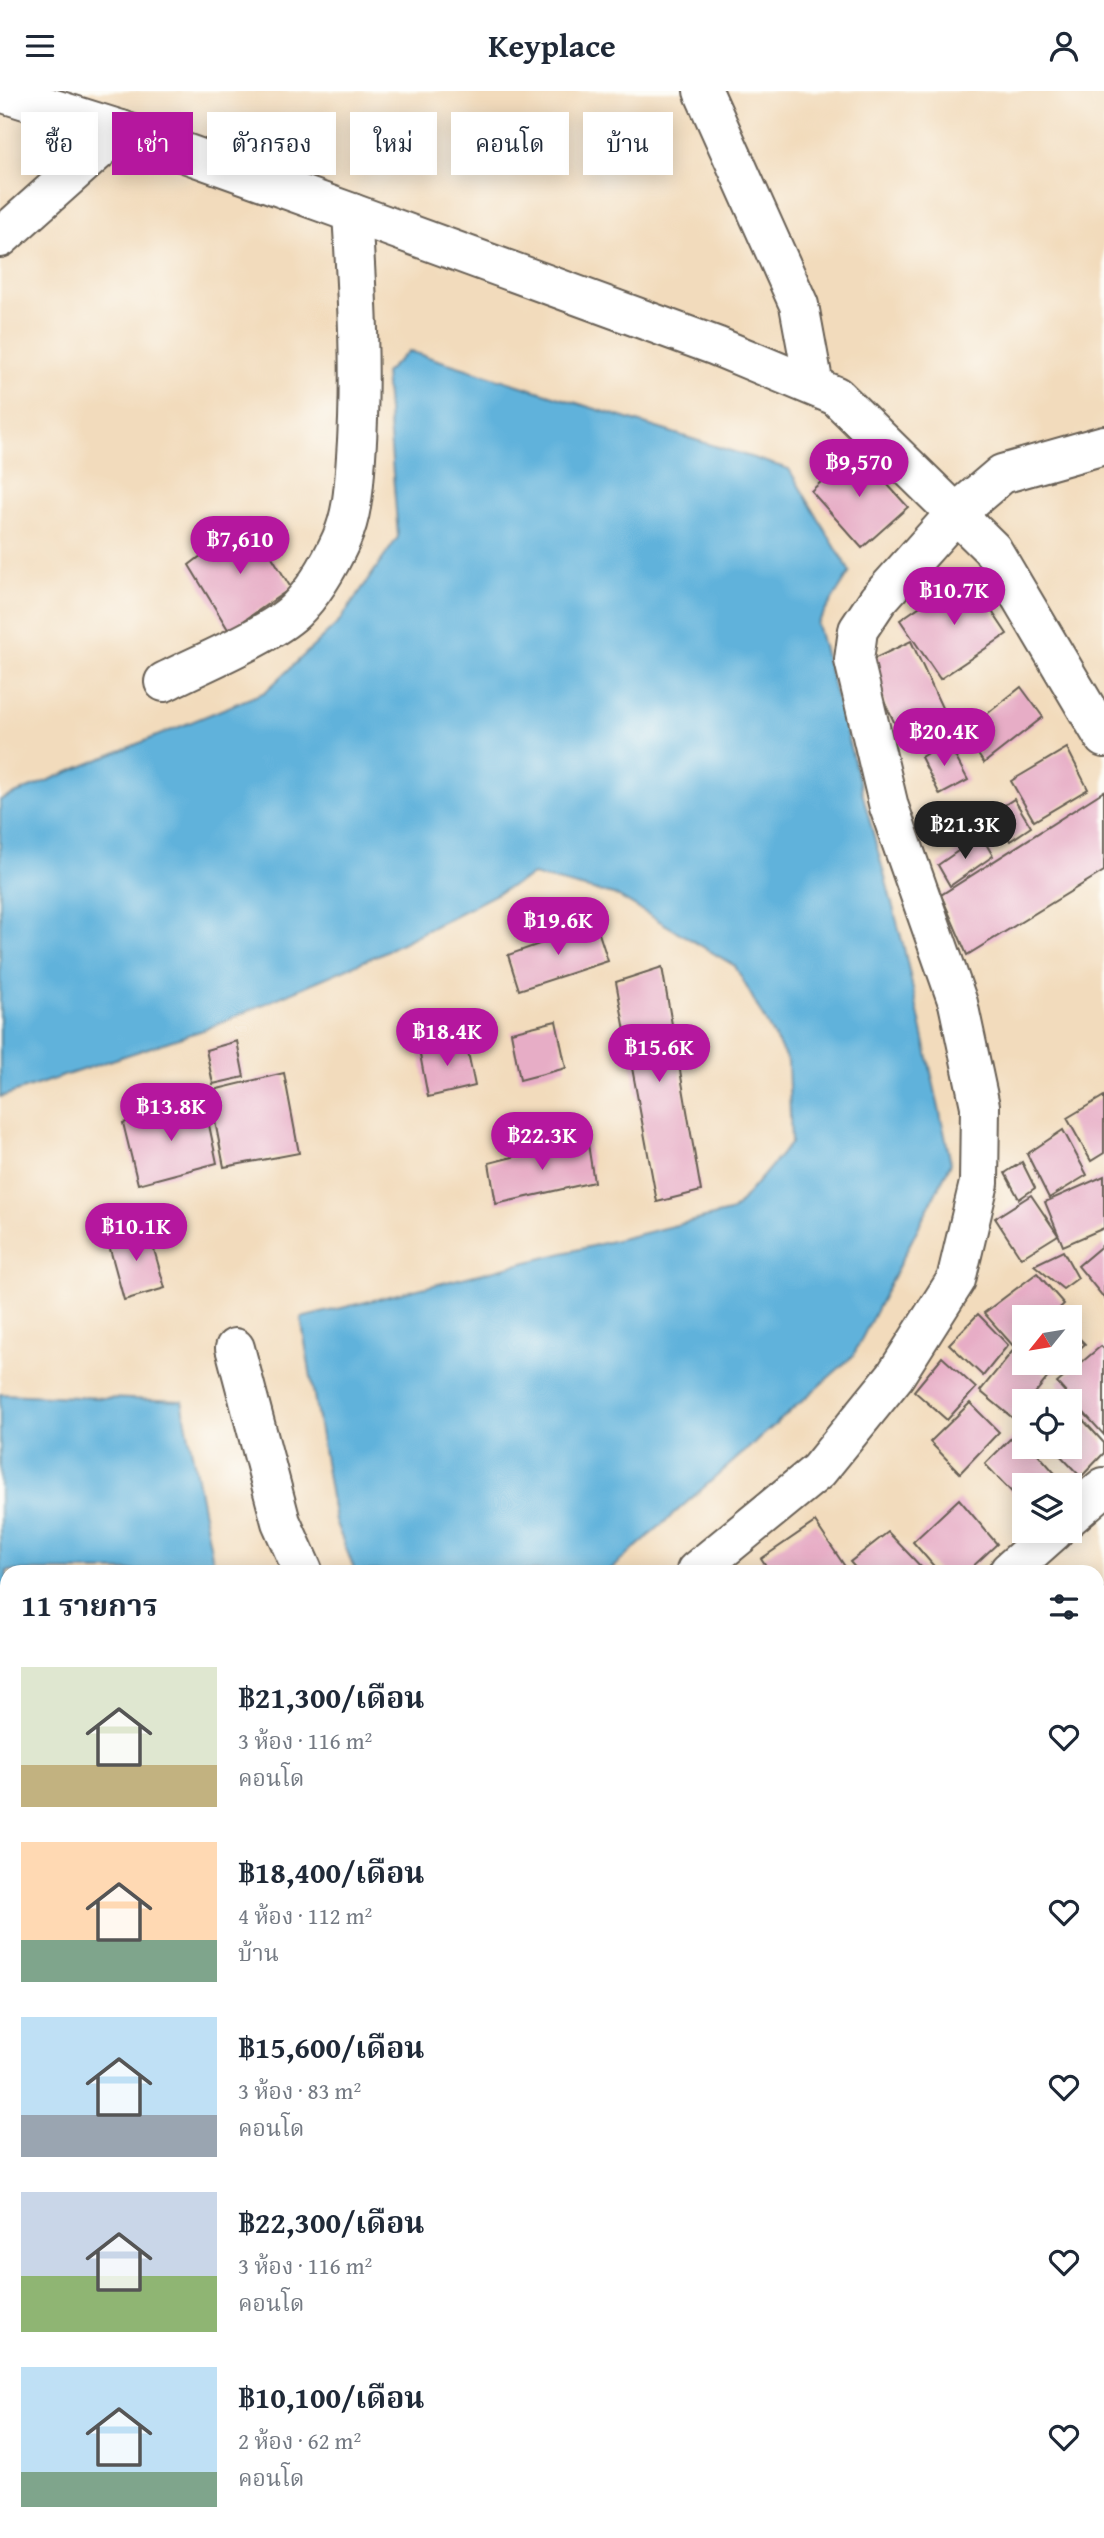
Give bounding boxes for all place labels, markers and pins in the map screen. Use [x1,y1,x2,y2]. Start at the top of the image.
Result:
pin: ฿9,570 [802,439,916,499]
pin: ฿7,610 [183,517,297,576]
pin: ฿10.7K [897,567,1011,627]
pin: ฿20.4K [887,709,1001,768]
pin: ฿21.3K [908,801,1022,861]
pin: ฿19.6K [501,897,615,957]
pin: ฿18.4K [390,1009,504,1068]
pin: ฿15.6K [602,1025,716,1084]
pin: ฿13.8K [114,1083,228,1143]
pin: ฿22.3K [485,1112,599,1172]
pin: ฿10.1K [79,1203,193,1263]

